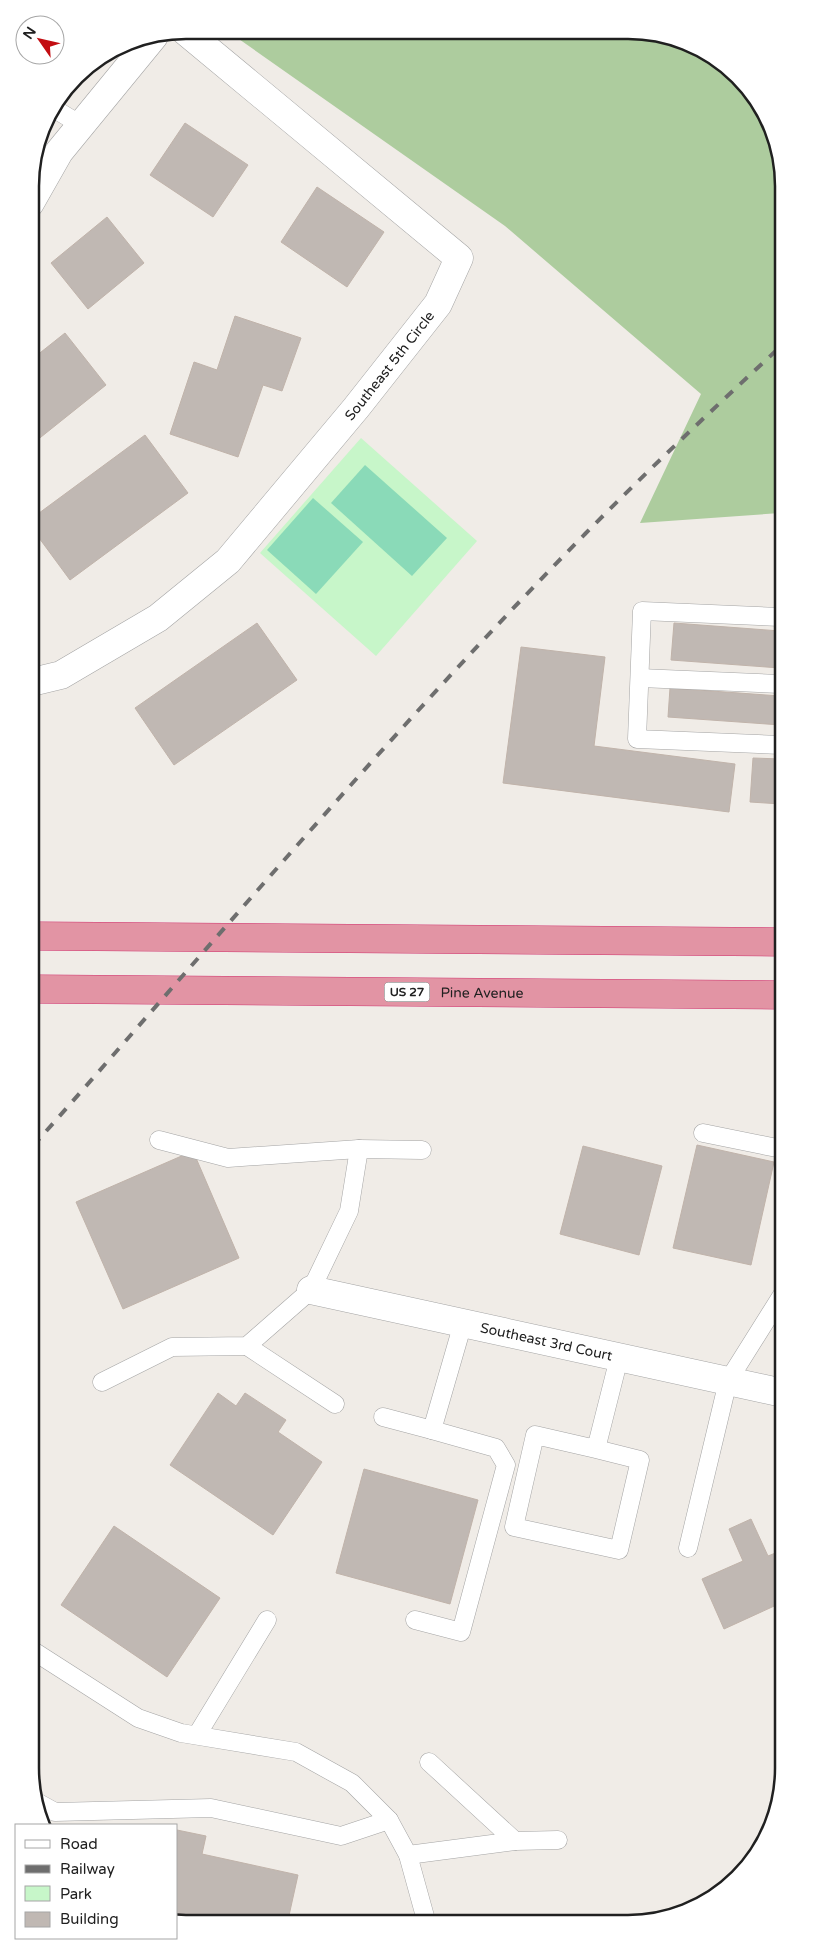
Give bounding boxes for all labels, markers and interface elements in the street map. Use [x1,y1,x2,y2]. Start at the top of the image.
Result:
north arrow [15,15,65,65]
text: N [19,24,40,42]
street label: Southeast 5th Circle [341,308,438,424]
road number: US 27 [384,982,430,1002]
street label: Pine Avenue [440,984,524,1002]
street label: Southeast 3rd Court [479,1319,615,1365]
legend [15,1824,178,1939]
text: Road [60,1835,98,1853]
text: Railway [60,1860,115,1878]
text: Park [60,1885,92,1903]
text: Building [60,1910,119,1928]

